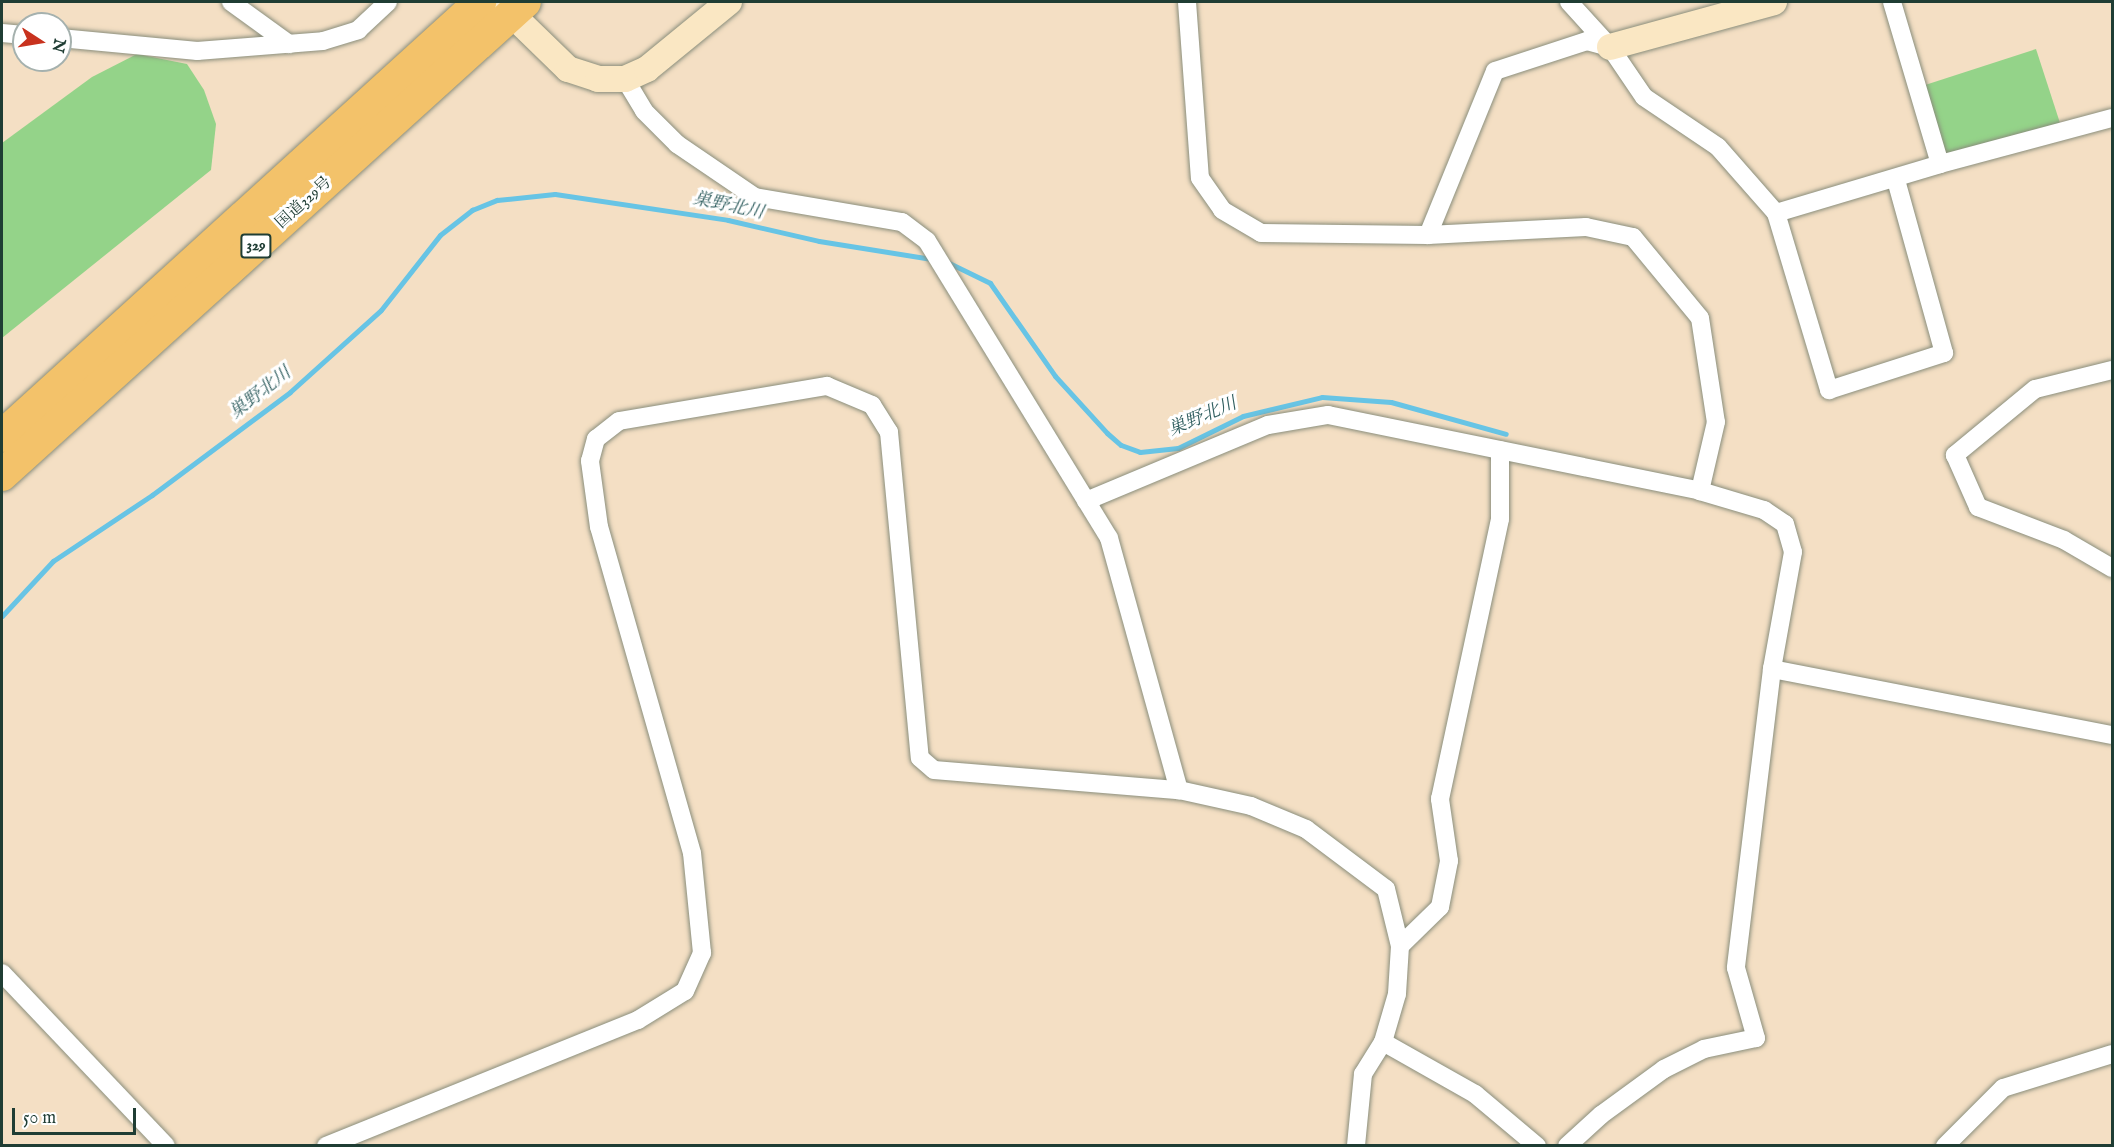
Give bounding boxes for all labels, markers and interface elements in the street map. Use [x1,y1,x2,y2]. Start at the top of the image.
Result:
north arrow [12,12,72,72]
text: N [46,36,69,54]
street label: 国道329号 [272,173,336,233]
water label: 巣野北川 [691,189,765,225]
road number: 329 [240,234,272,258]
water label: 巣野北川 [226,363,296,425]
water label: 巣野北川 [1166,394,1240,442]
scale bar [15,1096,140,1134]
text: 50 m [23,1107,56,1130]

